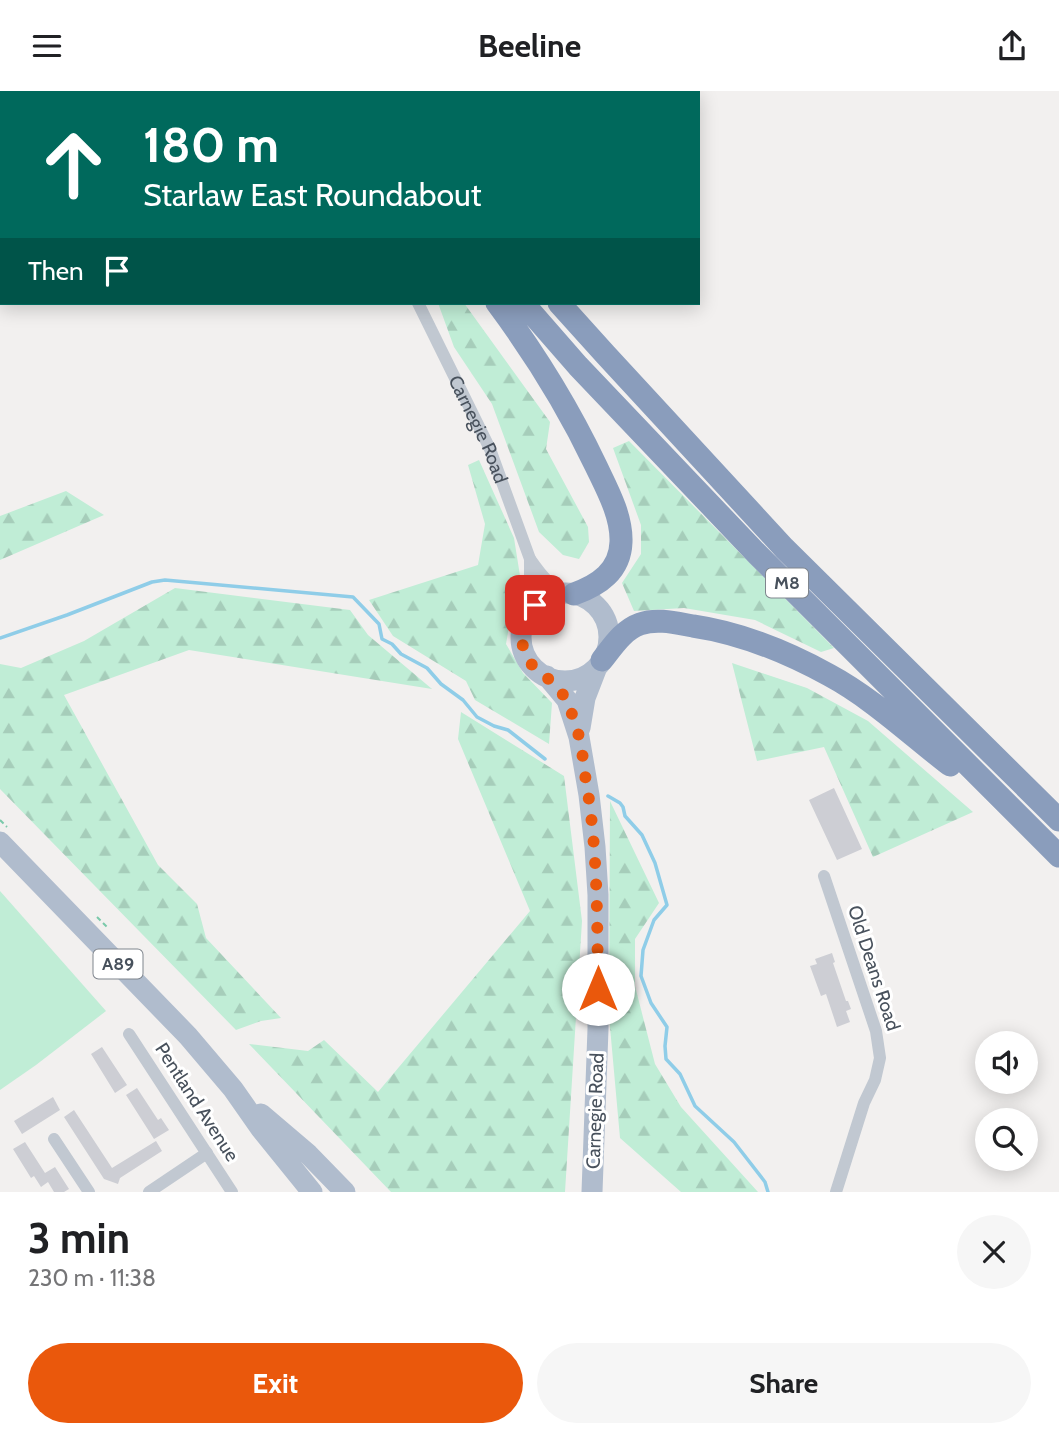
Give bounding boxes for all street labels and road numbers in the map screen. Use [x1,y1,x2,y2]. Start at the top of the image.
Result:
street label: Carnegie Road [444,371,513,486]
road number: M8 [766,569,808,597]
street label: Old Deans Road [843,903,905,1033]
road number: A89 [94,949,142,979]
street label: Pentland Avenue [150,1038,244,1166]
street label: Carnegie Road [581,1053,609,1169]

